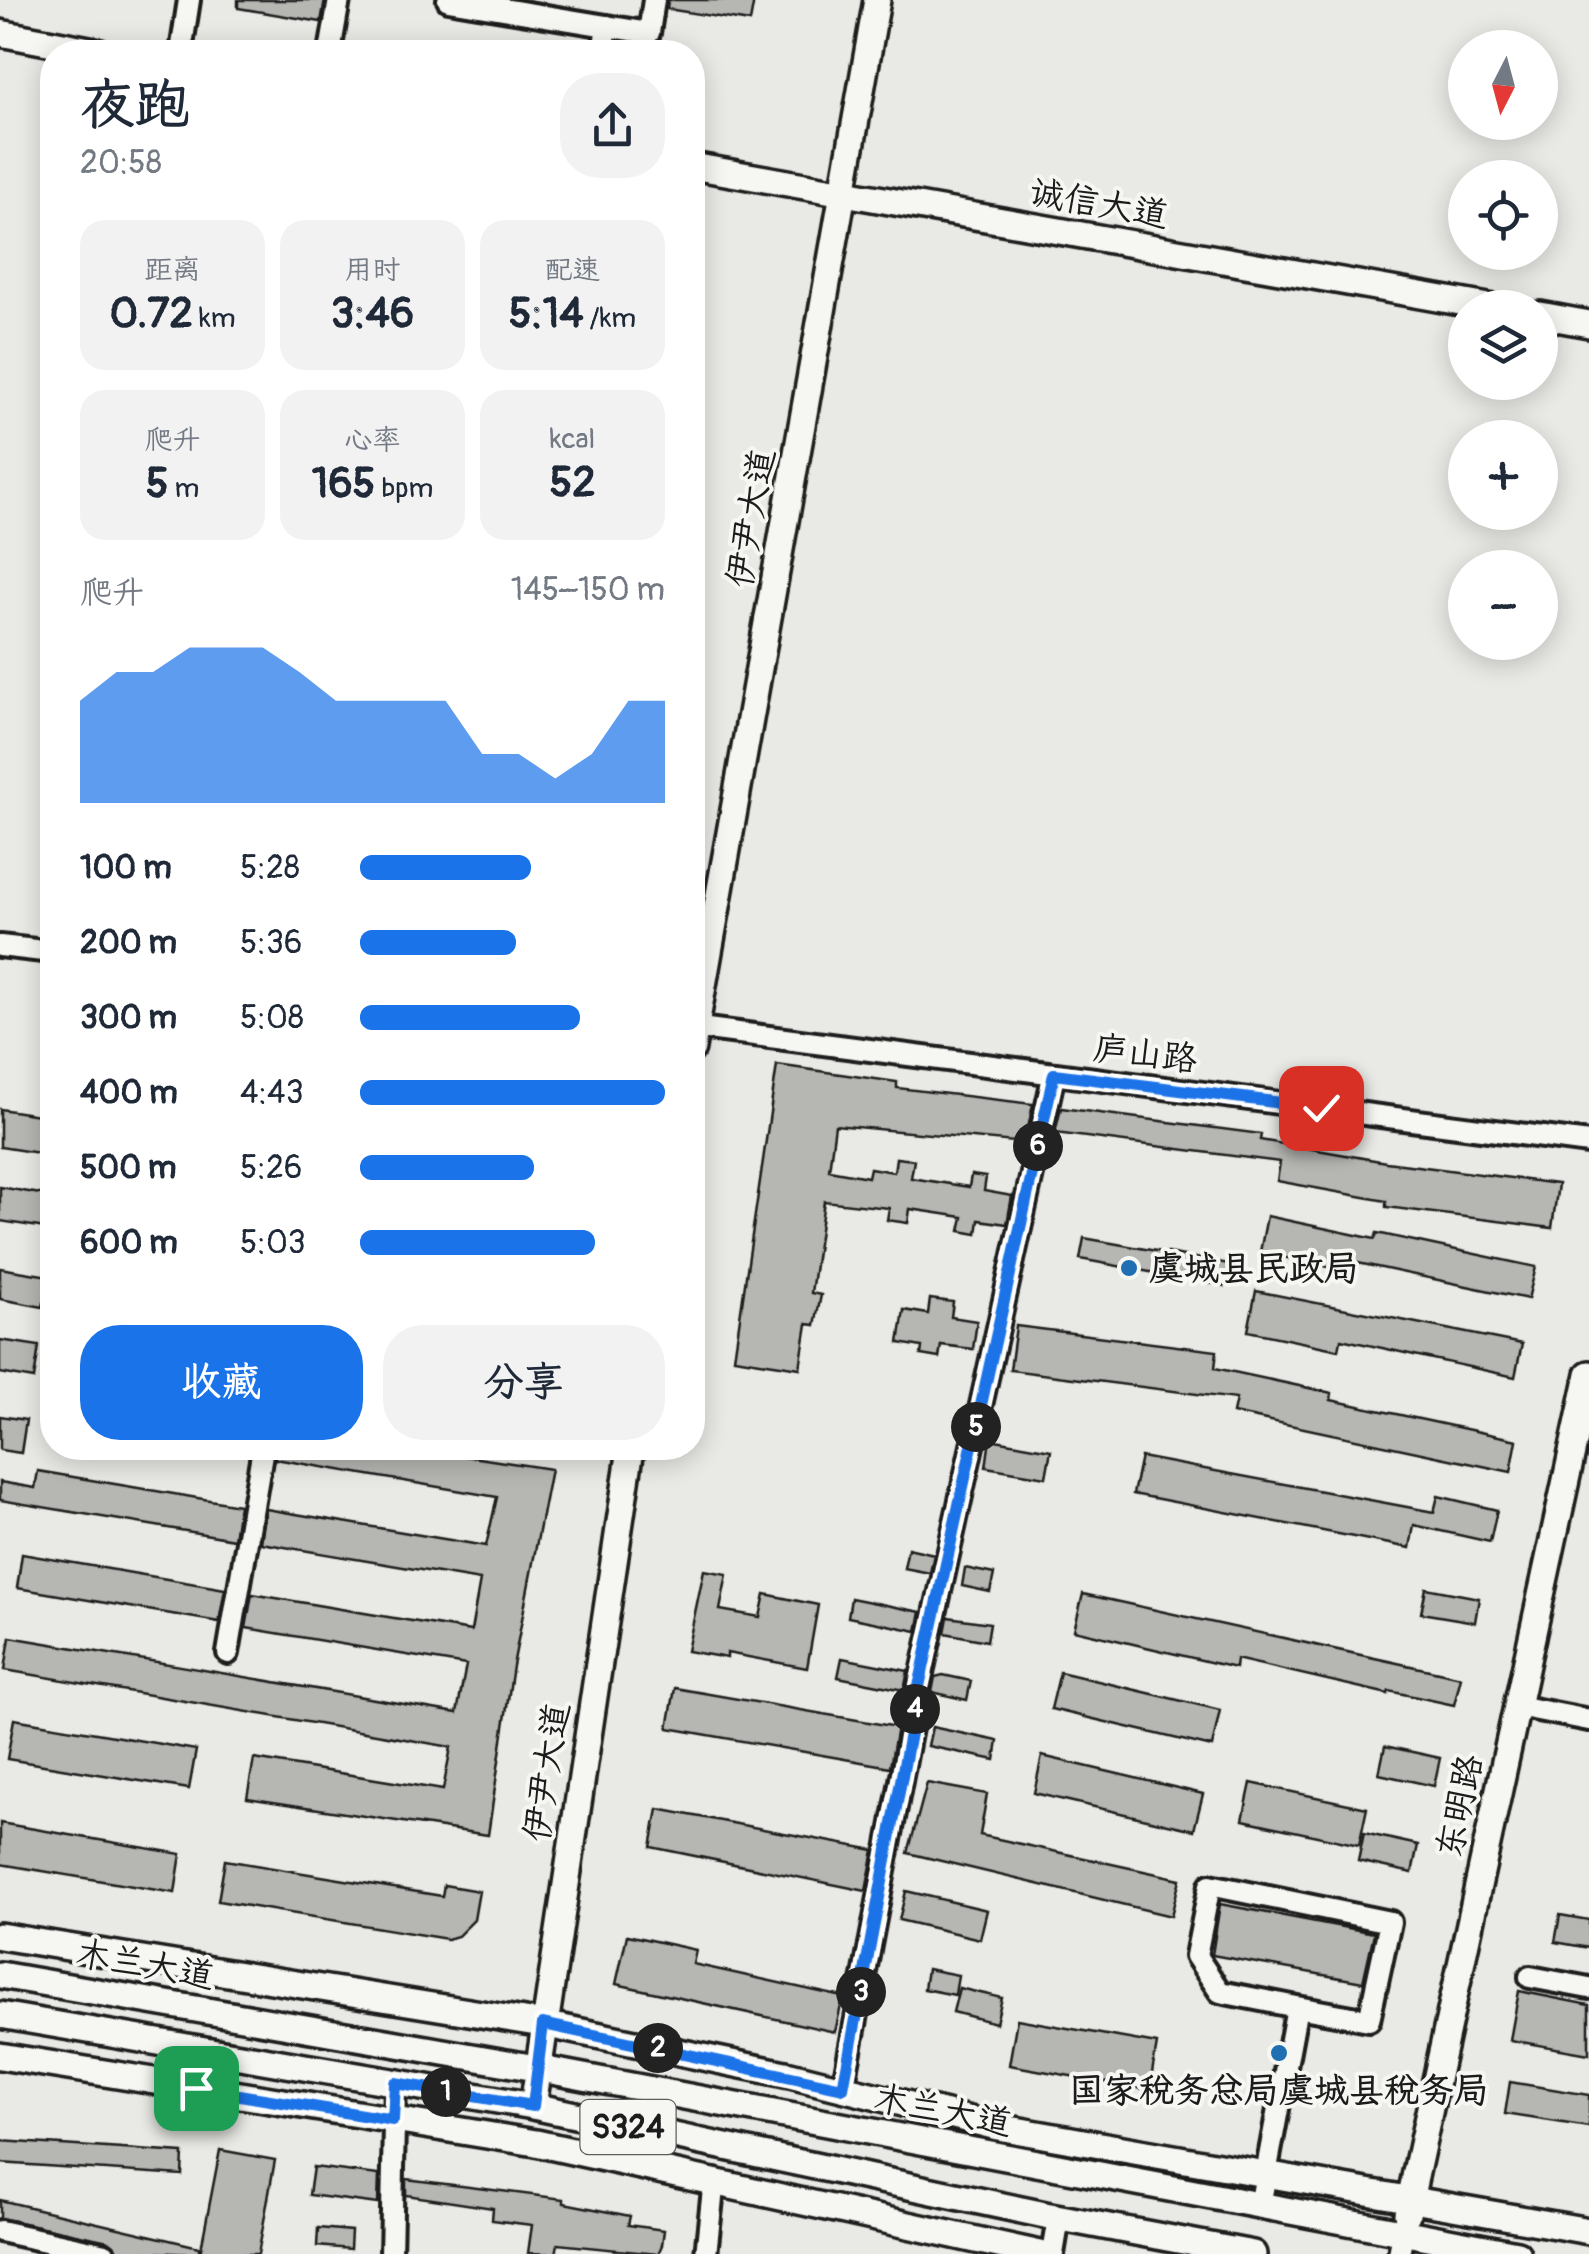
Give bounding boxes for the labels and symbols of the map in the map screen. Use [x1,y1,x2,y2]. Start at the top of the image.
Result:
north arrow [1448,30,1558,140]
street label: 诚信大道 [1026,170,1172,238]
street label: 伊尹大道 [717,445,785,591]
street label: 庐山路 [1090,1026,1200,1082]
pin [1279,1066,1364,1151]
pin: 6 [1013,1121,1063,1171]
place label: 虞城县民政局 [1149,1247,1359,1291]
marker: 虞城县民政局 [1118,1257,1140,1279]
pin: 5 [951,1402,1001,1452]
pin: 4 [890,1684,940,1734]
street label: 伊尹大道 [514,1700,580,1845]
street label: 东明路 [1428,1750,1492,1862]
street label: 木兰大道 [72,1931,218,1999]
pin: 3 [836,1967,886,2017]
pin: 2 [633,2023,683,2073]
marker: 国家税务总局虞城县税务局 [1268,2042,1290,2064]
pin [154,2046,239,2131]
pin: 1 [421,2067,471,2117]
place label: 国家税务总局虞城县税务局 [1069,2069,1489,2113]
street label: 木兰大道 [870,2076,1016,2146]
road number: S324 [580,2100,676,2154]

